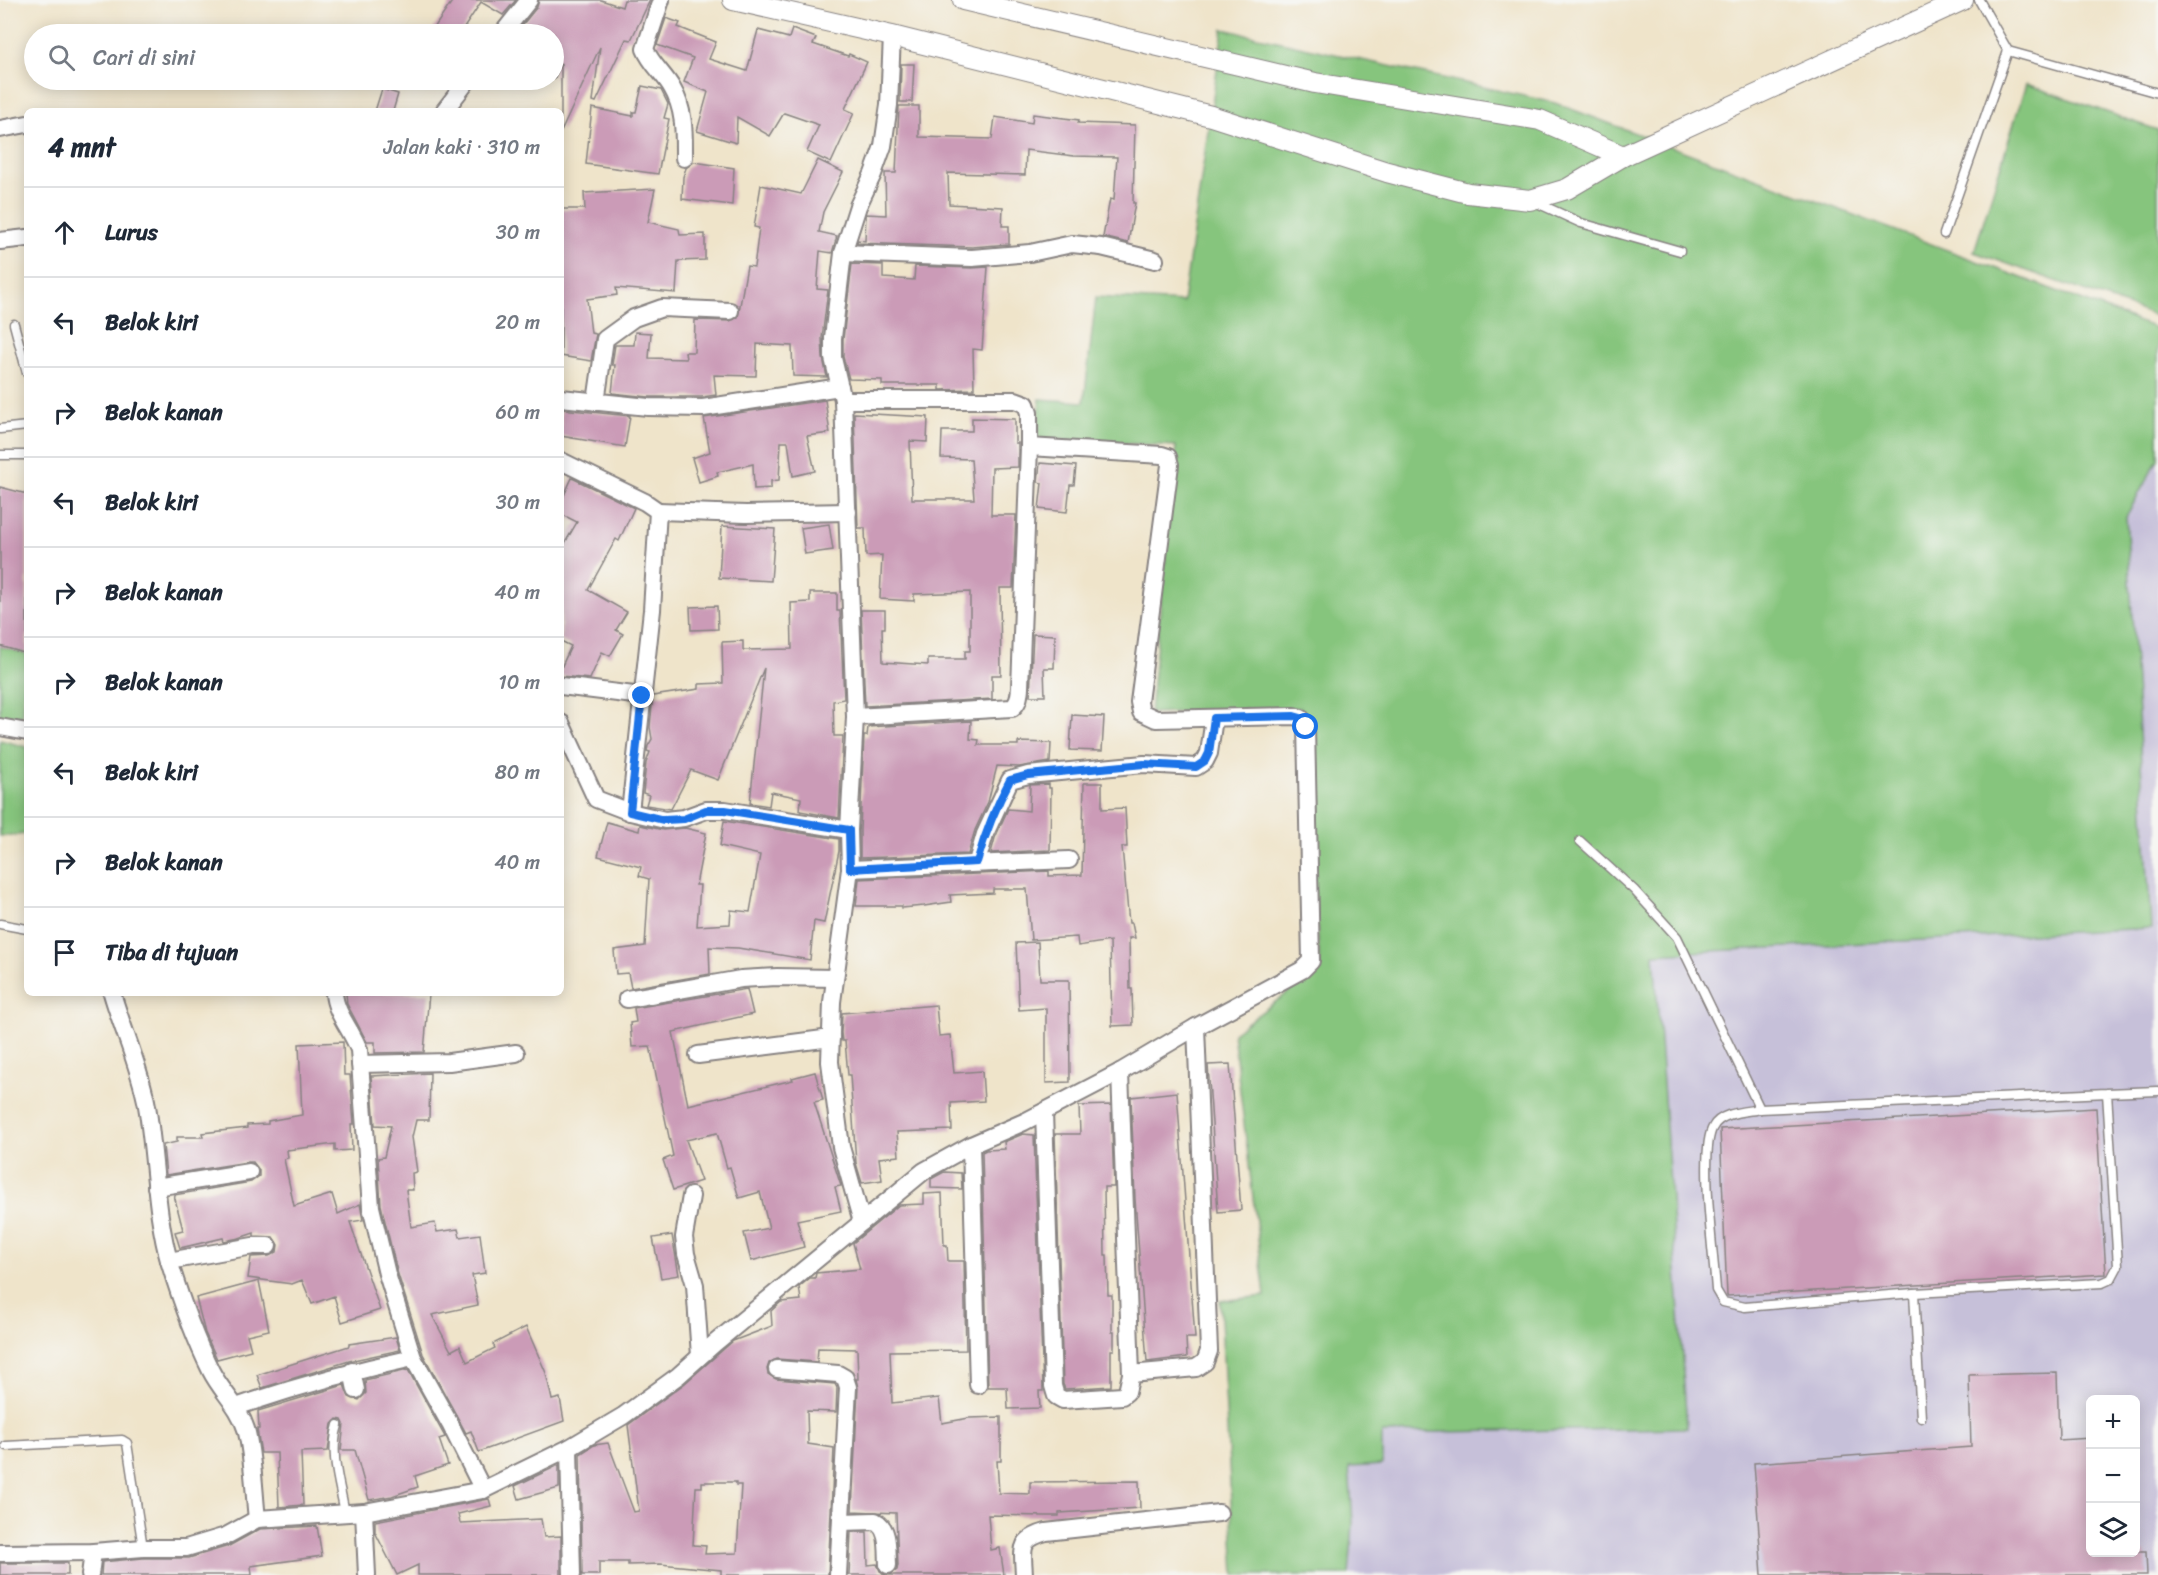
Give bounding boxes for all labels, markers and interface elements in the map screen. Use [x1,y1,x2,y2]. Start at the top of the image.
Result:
search box [24,24,564,90]
text: Cari di sini [93,38,195,77]
icon: search [45,41,78,74]
text: 4 mnt [48,124,115,170]
text: Jalan kaki · 310 m [384,130,540,165]
text: Lurus [105,213,158,252]
text: 30 m [496,215,540,250]
icon: ahead [48,216,81,249]
text: Belok kiri [105,303,198,342]
text: 20 m [495,305,540,340]
icon: left [48,306,81,339]
text: Belok kanan [105,393,223,432]
text: 60 m [495,395,540,430]
icon: right [48,396,81,429]
text: Belok kiri [105,483,198,522]
text: 30 m [496,485,540,520]
icon: left [48,486,81,519]
text: Belok kanan [105,573,223,612]
text: 40 m [494,575,540,610]
icon: right [48,576,81,609]
text: Belok kanan [105,663,223,702]
text: 10 m [498,665,540,700]
icon: right [48,666,81,699]
route end [628,682,654,708]
route start [1292,713,1318,739]
text: Belok kiri [105,753,198,792]
text: 80 m [495,755,540,790]
icon: left [48,756,81,789]
text: Belok kanan [105,843,223,882]
text: 40 m [494,845,540,880]
icon: right [48,846,81,879]
text: Tiba di tujuan [105,933,238,972]
icon: arrive [48,936,81,969]
map controls [2086,1395,2140,1557]
button: + [2086,1395,2140,1449]
button: − [2086,1449,2140,1503]
button: layers [2086,1503,2140,1557]

